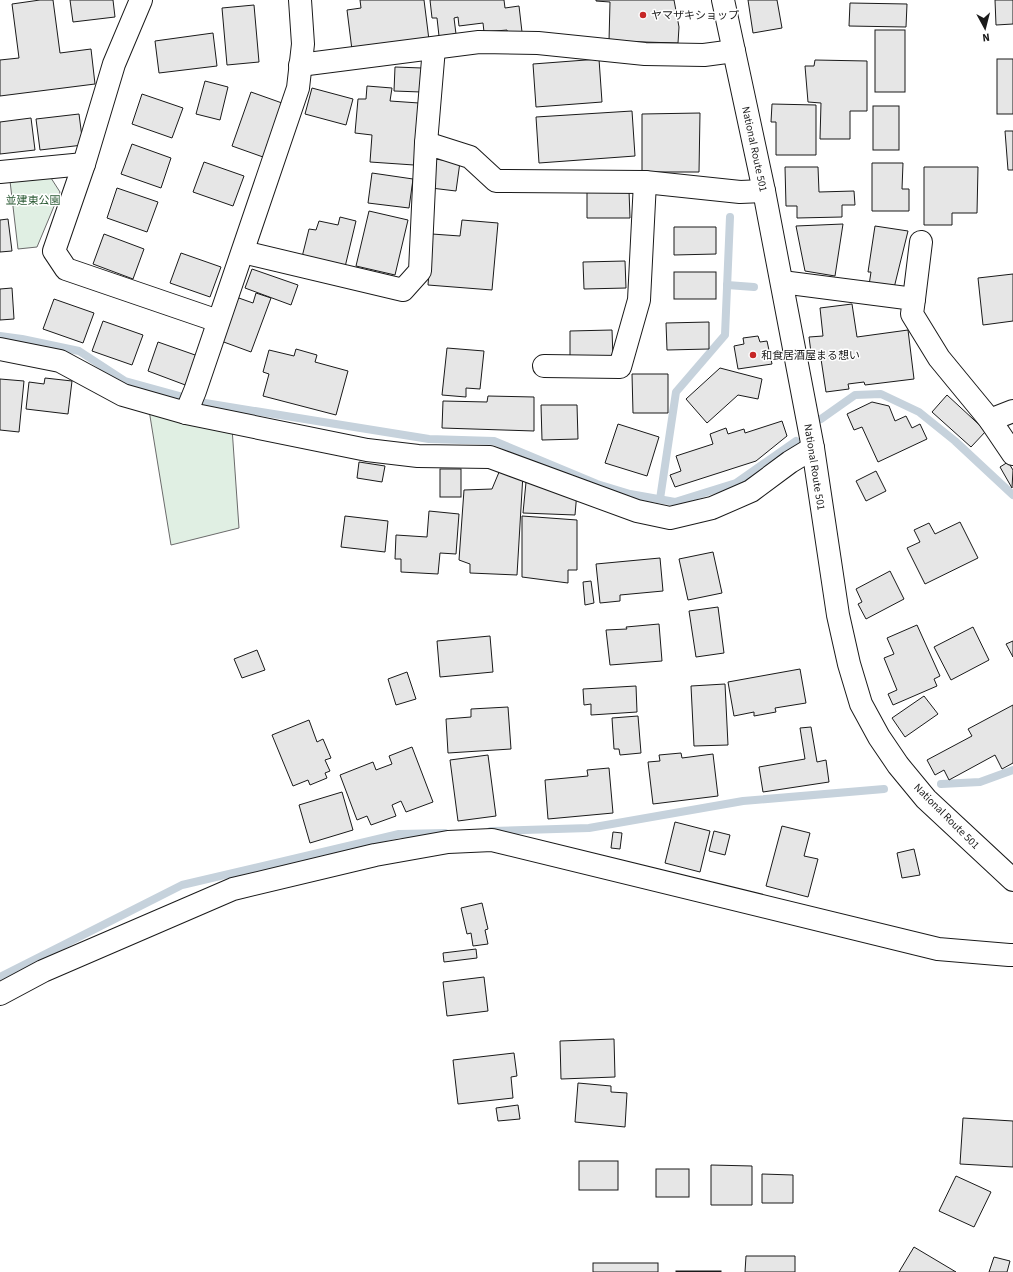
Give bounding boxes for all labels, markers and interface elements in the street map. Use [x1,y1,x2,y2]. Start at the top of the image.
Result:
place label: ヤマザキショップ [651,8,739,23]
north arrow [965,8,1005,48]
marker: ヤマザキショップ [638,10,648,20]
text: N [982,30,991,45]
street label: National Route 501 [738,105,771,193]
park label: 並建東公園 [6,193,61,208]
place label: 和食居酒屋まる想い [761,348,860,363]
marker: 和食居酒屋まる想い [748,350,758,360]
street label: National Route 501 [800,423,829,511]
street label: National Route 501 [911,780,983,852]

